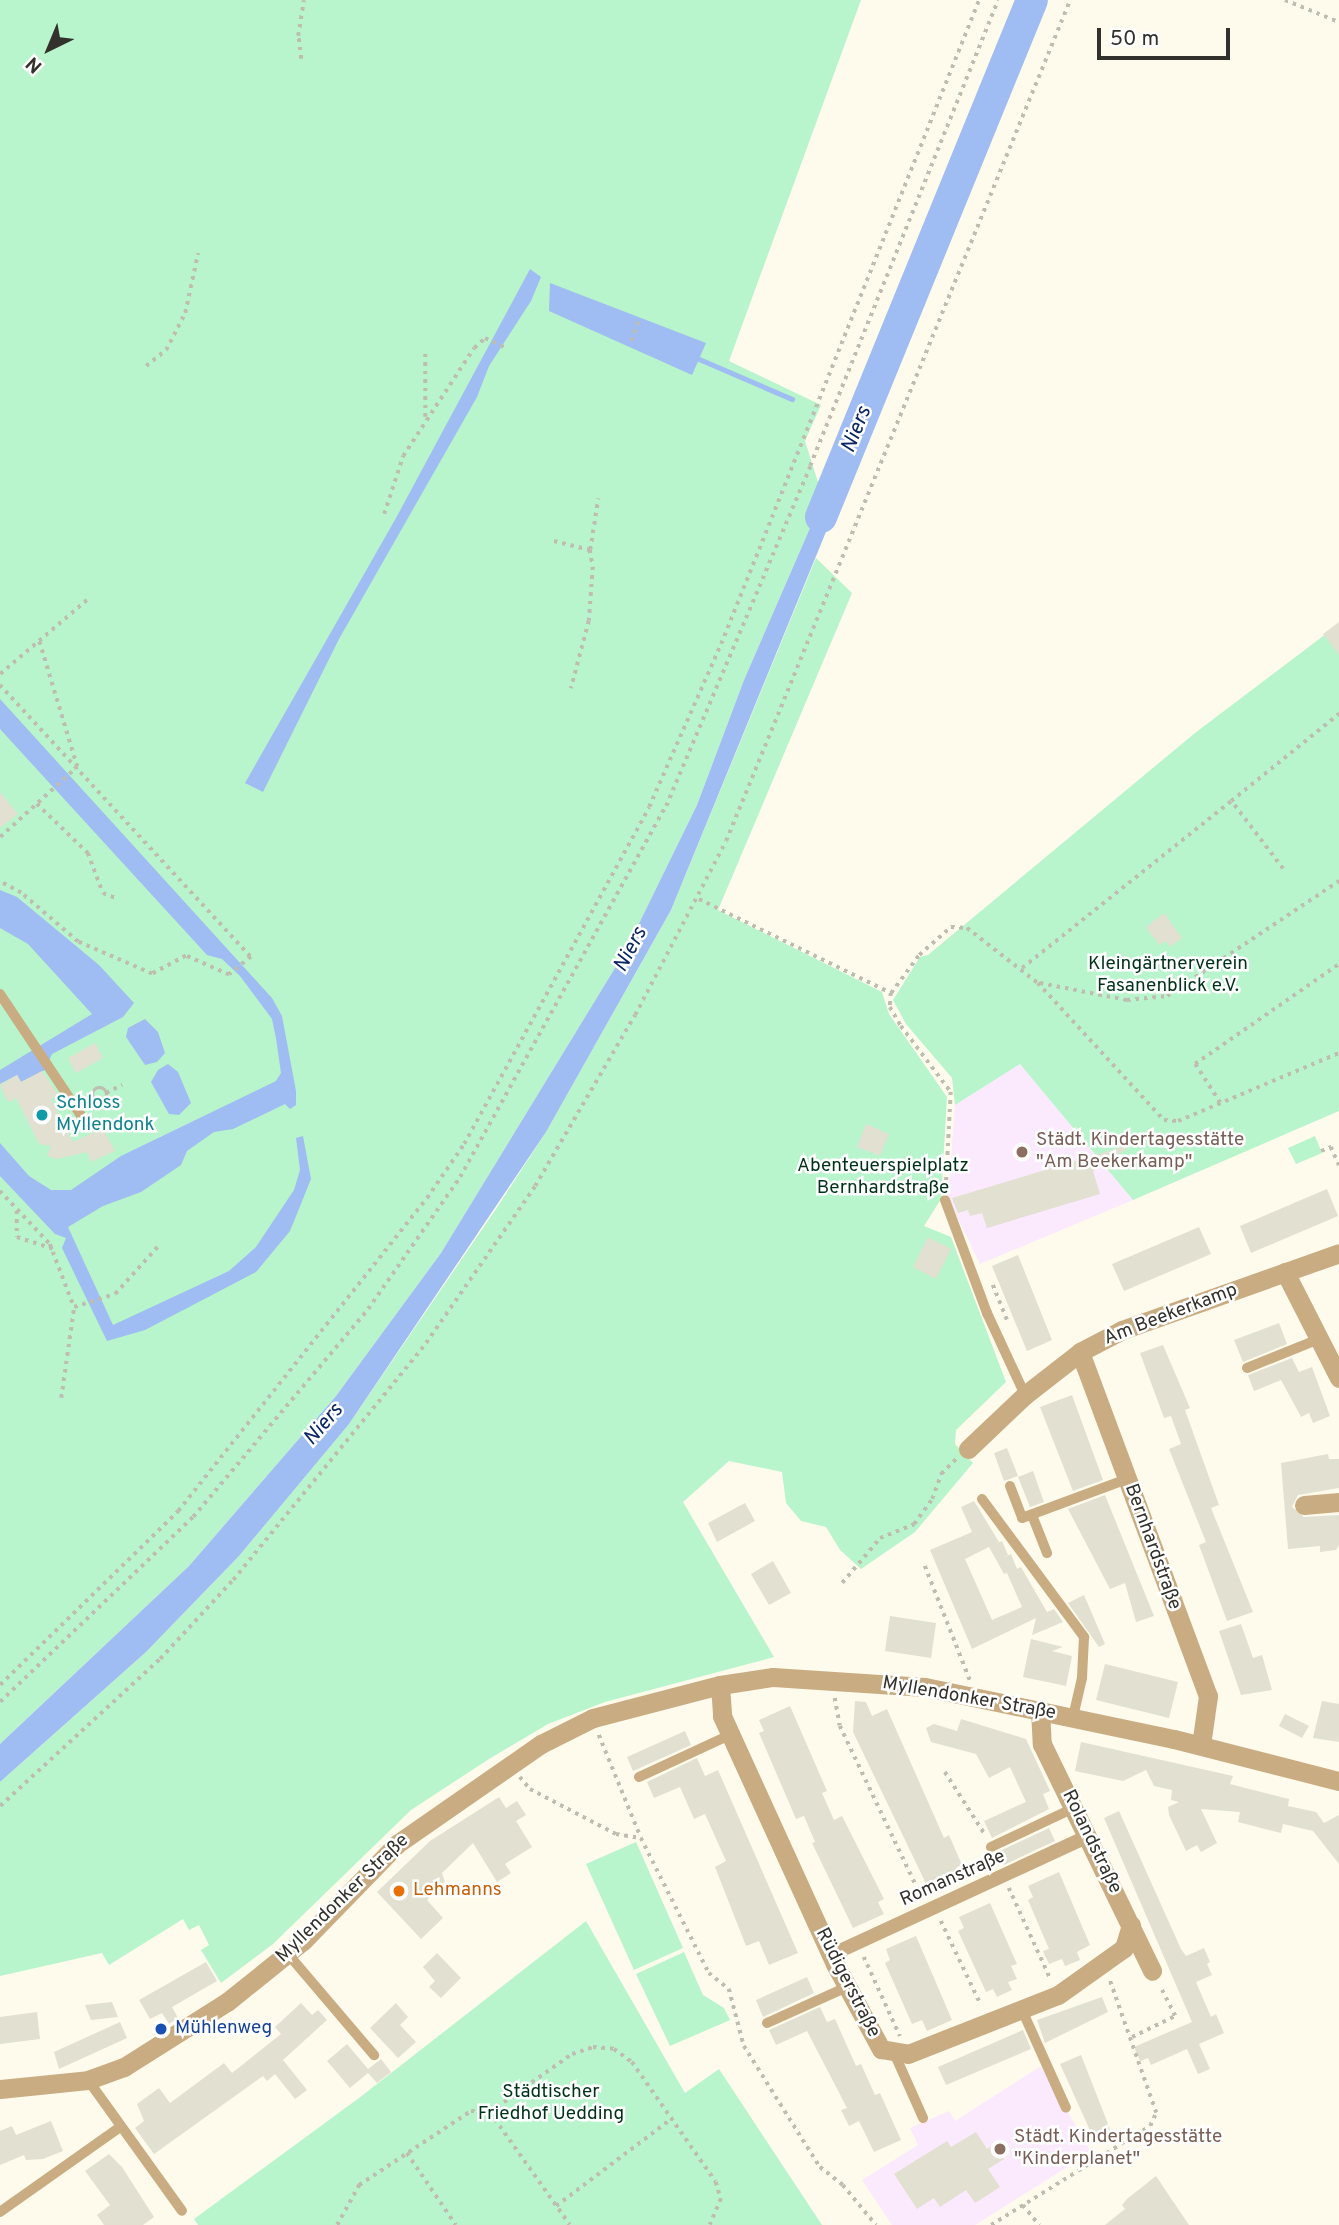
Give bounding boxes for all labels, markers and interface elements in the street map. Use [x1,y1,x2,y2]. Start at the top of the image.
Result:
north arrow [14,14,84,84]
scale bar [1101,14,1234,58]
text: 50 m [1110,26,1159,53]
text: N [22,51,48,78]
water label: Niers [836,403,878,457]
water label: Niers [609,923,653,977]
park label: Kleingärtnerverein Fasanenblick e.V. [1088,954,1248,998]
place label: Schloss Myllendonk [56,1093,155,1137]
marker: Schloss Myllendonk [34,1107,50,1123]
place label: Städt. Kindertagesstätte "Am Beekerkamp" [1036,1130,1244,1174]
marker: Städt. Kindertagesstätte "Am Beekerkamp" [1014,1144,1030,1160]
park label: Abenteuerspielplatz Bernhardstraße [797,1156,969,1200]
street label: Am Beekerkamp [1101,1279,1241,1351]
water label: Niers [299,1399,349,1451]
street label: Bernhardstraße [1119,1481,1185,1613]
street label: Myllendonker Straße [881,1673,1057,1725]
street label: Rolandstraße [1056,1786,1126,1898]
street label: Myllendonker Straße [272,1830,414,1968]
street label: Romanstraße [897,1846,1009,1912]
place label: Lehmanns [413,1880,502,1902]
marker: Lehmanns [391,1883,407,1899]
street label: Rüdigerstraße [810,1924,884,2042]
place label: Mühlenweg [175,2018,272,2040]
marker: Mühlenweg [153,2021,169,2037]
park label: Städtischer Friedhof Uedding [478,2082,624,2126]
place label: Städt. Kindertagesstätte "Kinderplanet" [1014,2127,1222,2171]
marker: Städt. Kindertagesstätte "Kinderplanet" [992,2141,1008,2157]

